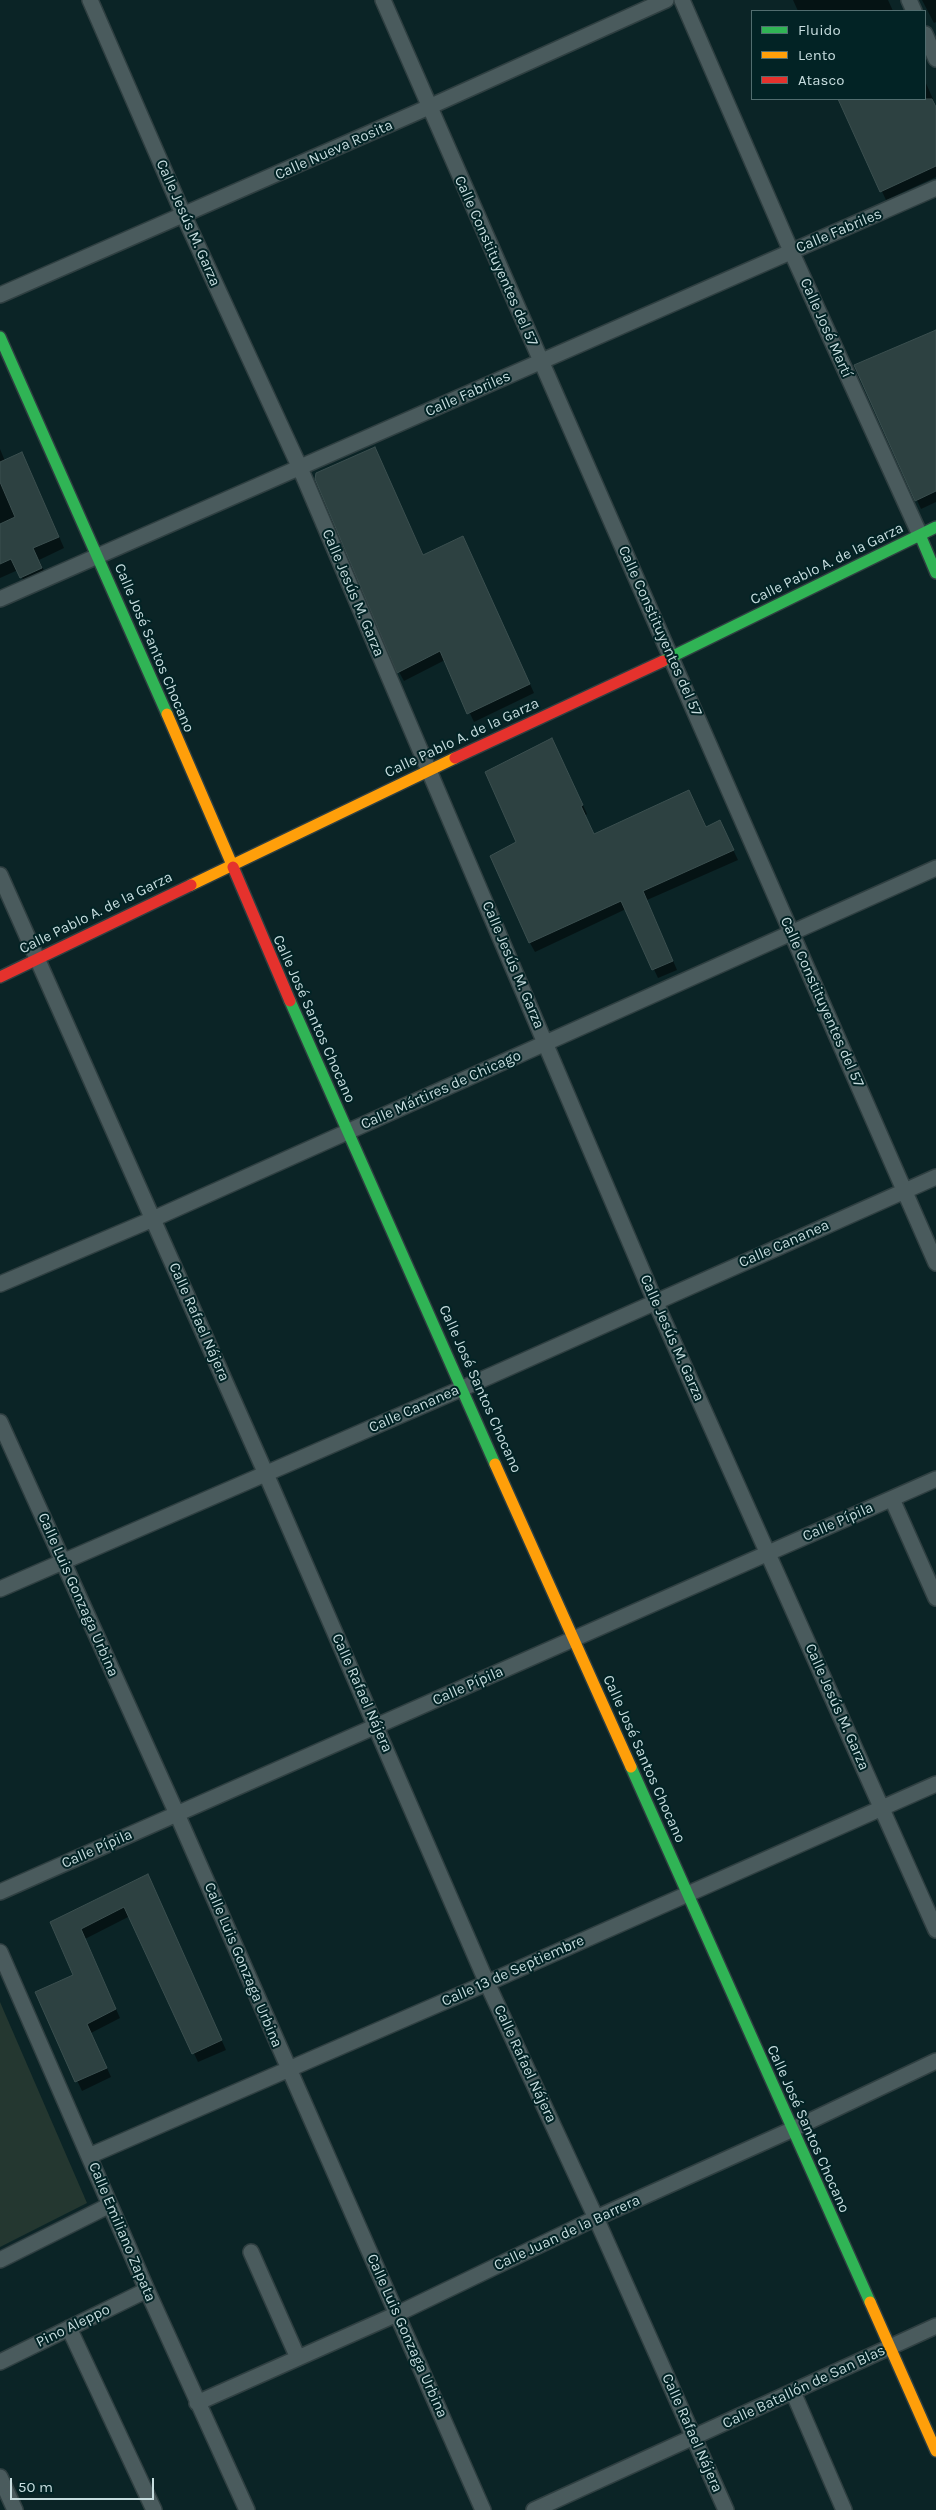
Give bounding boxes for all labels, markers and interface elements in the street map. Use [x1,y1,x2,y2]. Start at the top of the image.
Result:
legend [751,10,926,100]
text: Fluido [798,21,841,39]
text: Lento [798,46,836,64]
text: Atasco [798,71,844,89]
street label: Calle Nueva Rosita [272,116,396,184]
street label: Calle Jesús M. Garza [152,157,224,289]
street label: Calle Constituyentes del 57 [450,173,542,349]
street label: Calle Fabriles [793,205,885,257]
street label: Calle José Martí [796,275,856,381]
street label: Calle Fabriles [423,367,513,421]
street label: Calle Pablo A. de la Garza [747,519,907,609]
street label: Calle Jesús M. Garza [318,526,388,660]
street label: Calle Constituyentes del 57 [614,543,706,719]
street label: Calle José Santos Chocano [110,561,198,735]
street label: Calle Pablo A. de la Garza [382,694,542,782]
street label: Calle Pablo A. de la Garza [16,868,176,958]
street label: Calle Jesús M. Garza [478,898,548,1032]
street label: Calle Constituyentes del 57 [776,914,868,1090]
street label: Calle José Santos Chocano [269,932,359,1106]
street label: Calle Mártires de Chicago [358,1046,524,1134]
street label: Calle Cananea [736,1216,832,1272]
street label: Calle Rafael Nájera [165,1260,233,1384]
street label: Calle Jesús M. Garza [636,1272,708,1404]
street label: Calle José Santos Chocano [435,1302,525,1476]
street label: Calle Cananea [366,1381,462,1437]
street label: Calle Pípila [800,1498,876,1546]
street label: Calle Luis Gonzaga Urbina [34,1510,122,1680]
street label: Calle Rafael Nájera [328,1631,396,1755]
street label: Calle Jesús M. Garza [801,1641,873,1773]
street label: Calle Pípila [430,1662,506,1710]
street label: Calle José Santos Chocano [599,1672,689,1846]
street label: Calle Pípila [59,1825,135,1873]
street label: Calle Luis Gonzaga Urbina [200,1880,286,2050]
street label: Calle 13 de Septiembre [439,1931,587,2011]
street label: Calle Rafael Nájera [490,2002,560,2126]
street label: Calle José Santos Chocano [763,2042,853,2216]
street label: Calle Emiliano Zapata [84,2160,160,2304]
street label: Calle Juan de la Barrera [491,2191,643,2275]
street label: Calle Luis Gonzaga Urbina [363,2251,451,2421]
street label: Pino Aleppo [33,2300,113,2352]
street label: Calle Batallón de San Blas [720,2341,888,2433]
street label: Calle Rafael Nájera [658,2371,726,2495]
scale bar [12,2468,156,2500]
text: 50 m [18,2478,53,2496]

